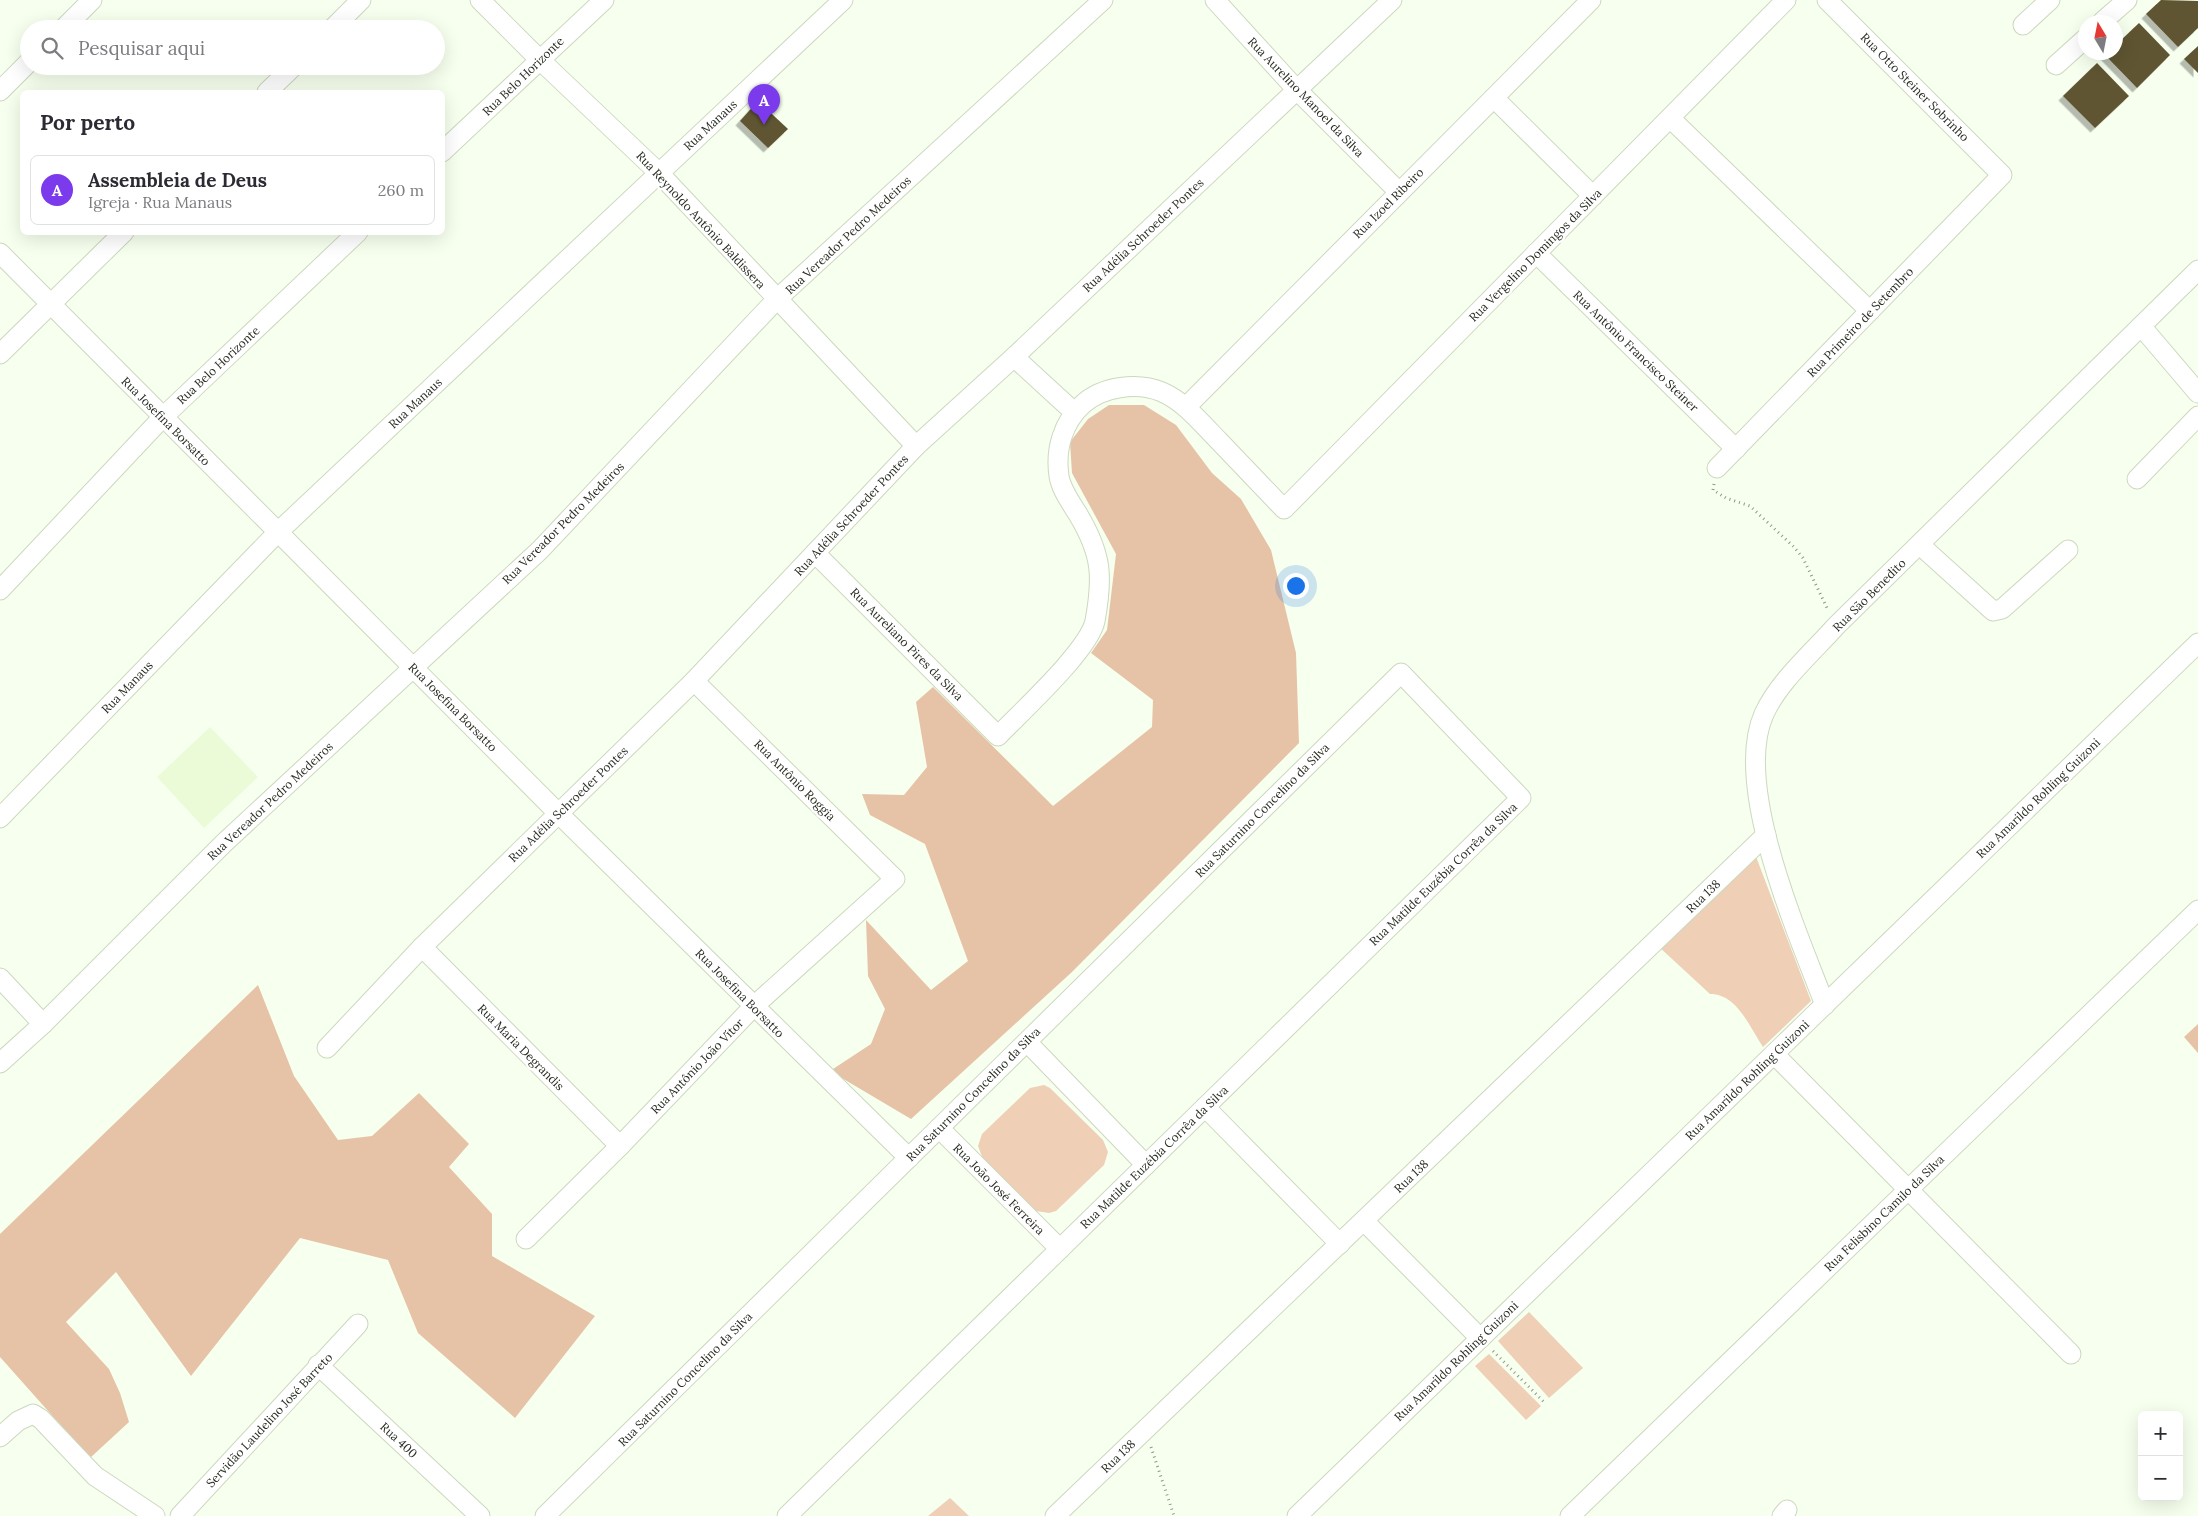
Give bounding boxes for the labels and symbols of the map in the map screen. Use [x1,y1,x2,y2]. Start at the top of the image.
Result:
north arrow [2078,15,2123,60]
street label: Rua Otto Steiner Sobrinho [1858,30,1972,144]
street label: Rua Belo Horizonte [479,33,567,119]
street label: Rua Aurelino Manoel da Silva [1245,34,1367,160]
pin: A [748,84,780,125]
street label: Rua Manaus [680,96,740,153]
street label: Rua Reynoldo Antônio Baldissera [633,148,769,292]
street label: Rua Izoel Ribeiro [1350,165,1426,241]
street label: Rua Vereador Pedro Medeiros [782,172,914,297]
street label: Rua Adélia Schroeder Pontes [1079,175,1207,295]
street label: Rua Vergelino Domingos da Silva [1465,185,1605,325]
street label: Rua Primeiro de Setembro [1804,264,1916,380]
street label: Rua Antônio Francisco Steiner [1570,287,1702,415]
street label: Rua Belo Horizonte [174,323,263,407]
street label: Rua Josefina Borsatto [118,373,214,469]
street label: Rua Manaus [385,374,445,431]
street label: Rua Adélia Schroeder Pontes [791,451,911,579]
street label: Rua Vereador Pedro Medeiros [499,459,627,587]
street label: Rua São Benedito [1829,555,1909,635]
your location [1283,573,1309,599]
street label: Rua Aureliano Pires da Silva [847,584,967,704]
street label: Rua Manaus [98,657,156,716]
street label: Rua Josefina Borsatto [405,659,501,755]
street label: Rua Amarildo Rohling Guizoni [1973,735,2103,861]
street label: Rua Antônio Roggia [751,736,839,824]
street label: Rua Vereador Pedro Medeiros [204,738,336,863]
street label: Rua Saturnino Concelino da Silva [1192,740,1332,880]
street label: Rua Adélia Schroeder Pontes [505,743,631,865]
street label: Rua Matilde Euzébia Corrêa da Silva [1366,799,1520,949]
street label: Rua 138 [1683,876,1723,916]
street label: Rua Josefina Borsatto [692,945,788,1041]
street label: Rua Maria Degrandis [475,1001,568,1094]
street label: Rua Antônio João Vítor [647,1014,747,1117]
street label: Rua Amarildo Rohling Guizoni [1682,1017,1812,1143]
street label: Rua Saturnino Concelino da Silva [903,1024,1043,1164]
street label: Rua Matilde Euzébia Corrêa da Silva [1077,1082,1231,1232]
street label: Rua João José Ferreira [950,1140,1048,1238]
street label: Rua Felisbino Camilo da Silva [1821,1152,1947,1274]
street label: Rua 138 [1391,1156,1431,1196]
street label: Rua Amarildo Rohling Guizoni [1391,1298,1521,1424]
street label: Rua Saturnino Concelino da Silva [615,1309,755,1449]
street label: Servidão Laudelino José Barreto [203,1350,335,1490]
street label: Rua 400 [377,1419,421,1461]
street label: Rua 138 [1098,1436,1138,1476]

